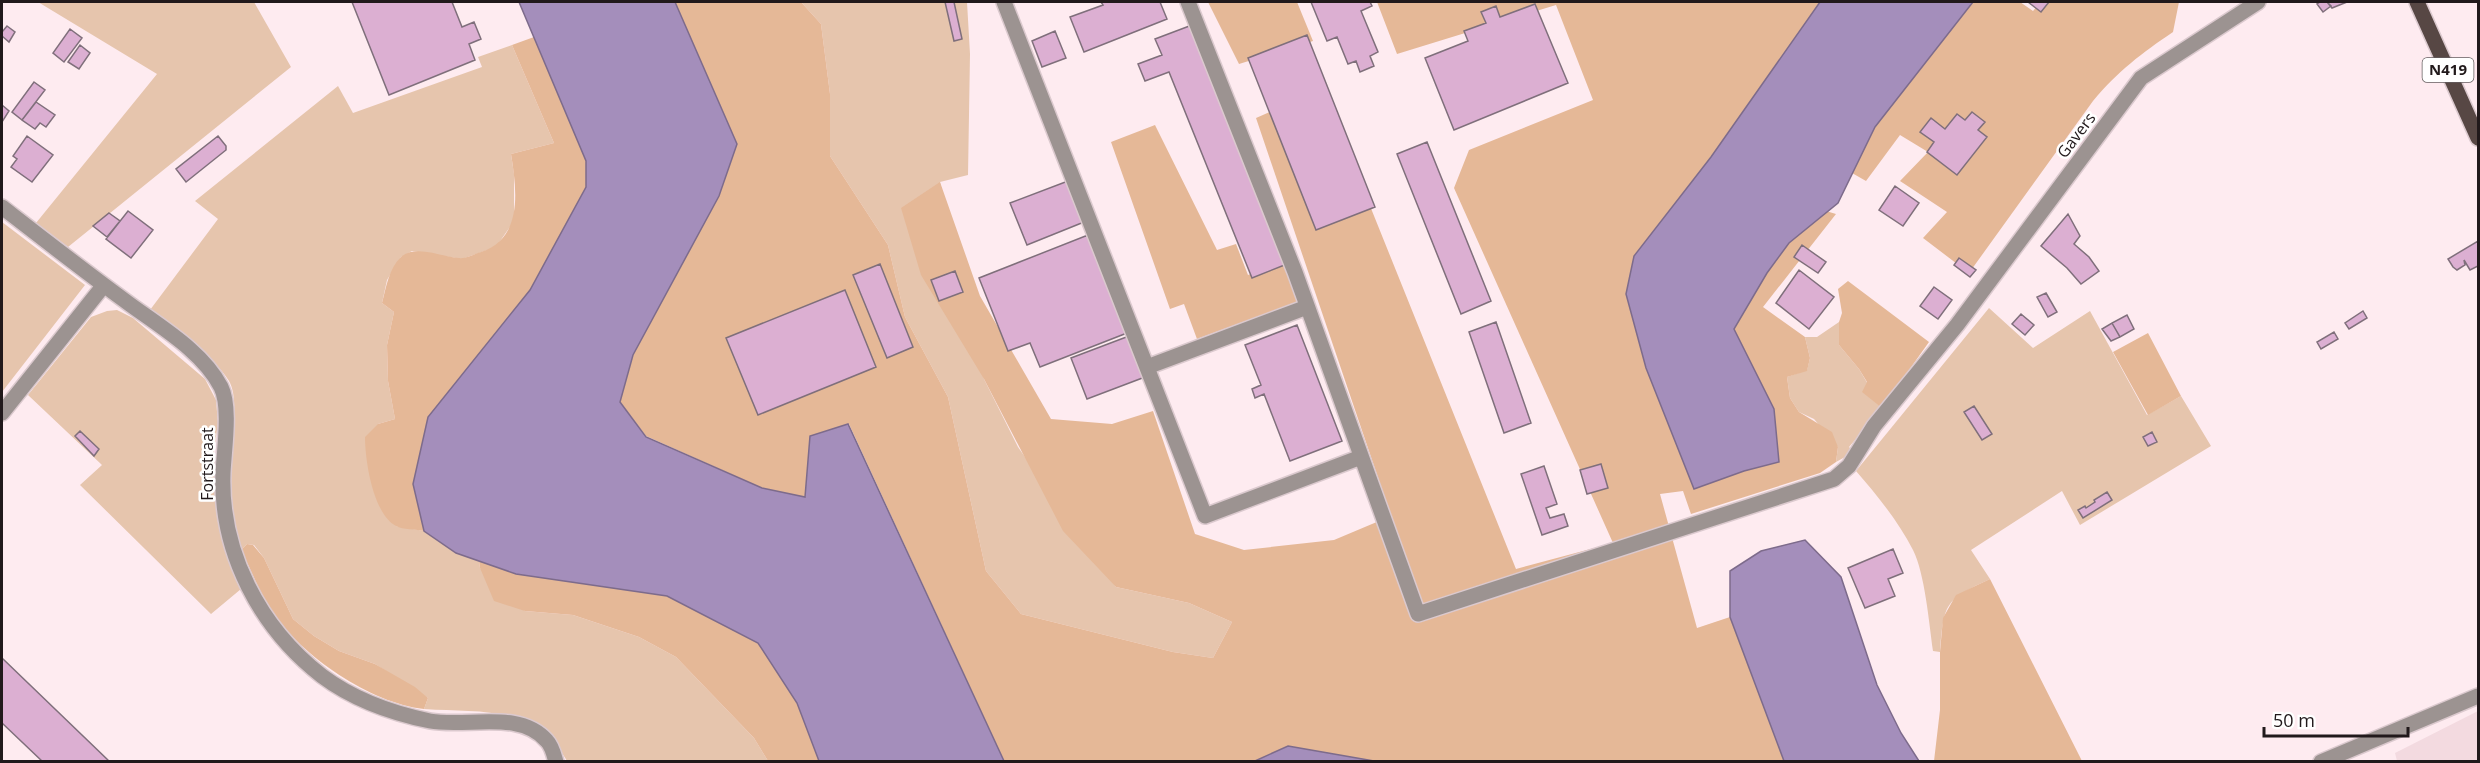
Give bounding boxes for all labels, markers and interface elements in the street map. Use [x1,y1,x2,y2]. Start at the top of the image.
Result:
road number: N419 [2422,58,2474,82]
street label: Gavers [2052,108,2100,162]
street label: Fortstraat [196,427,218,501]
scale bar [2264,700,2408,738]
text: 50 m [2273,708,2315,732]

